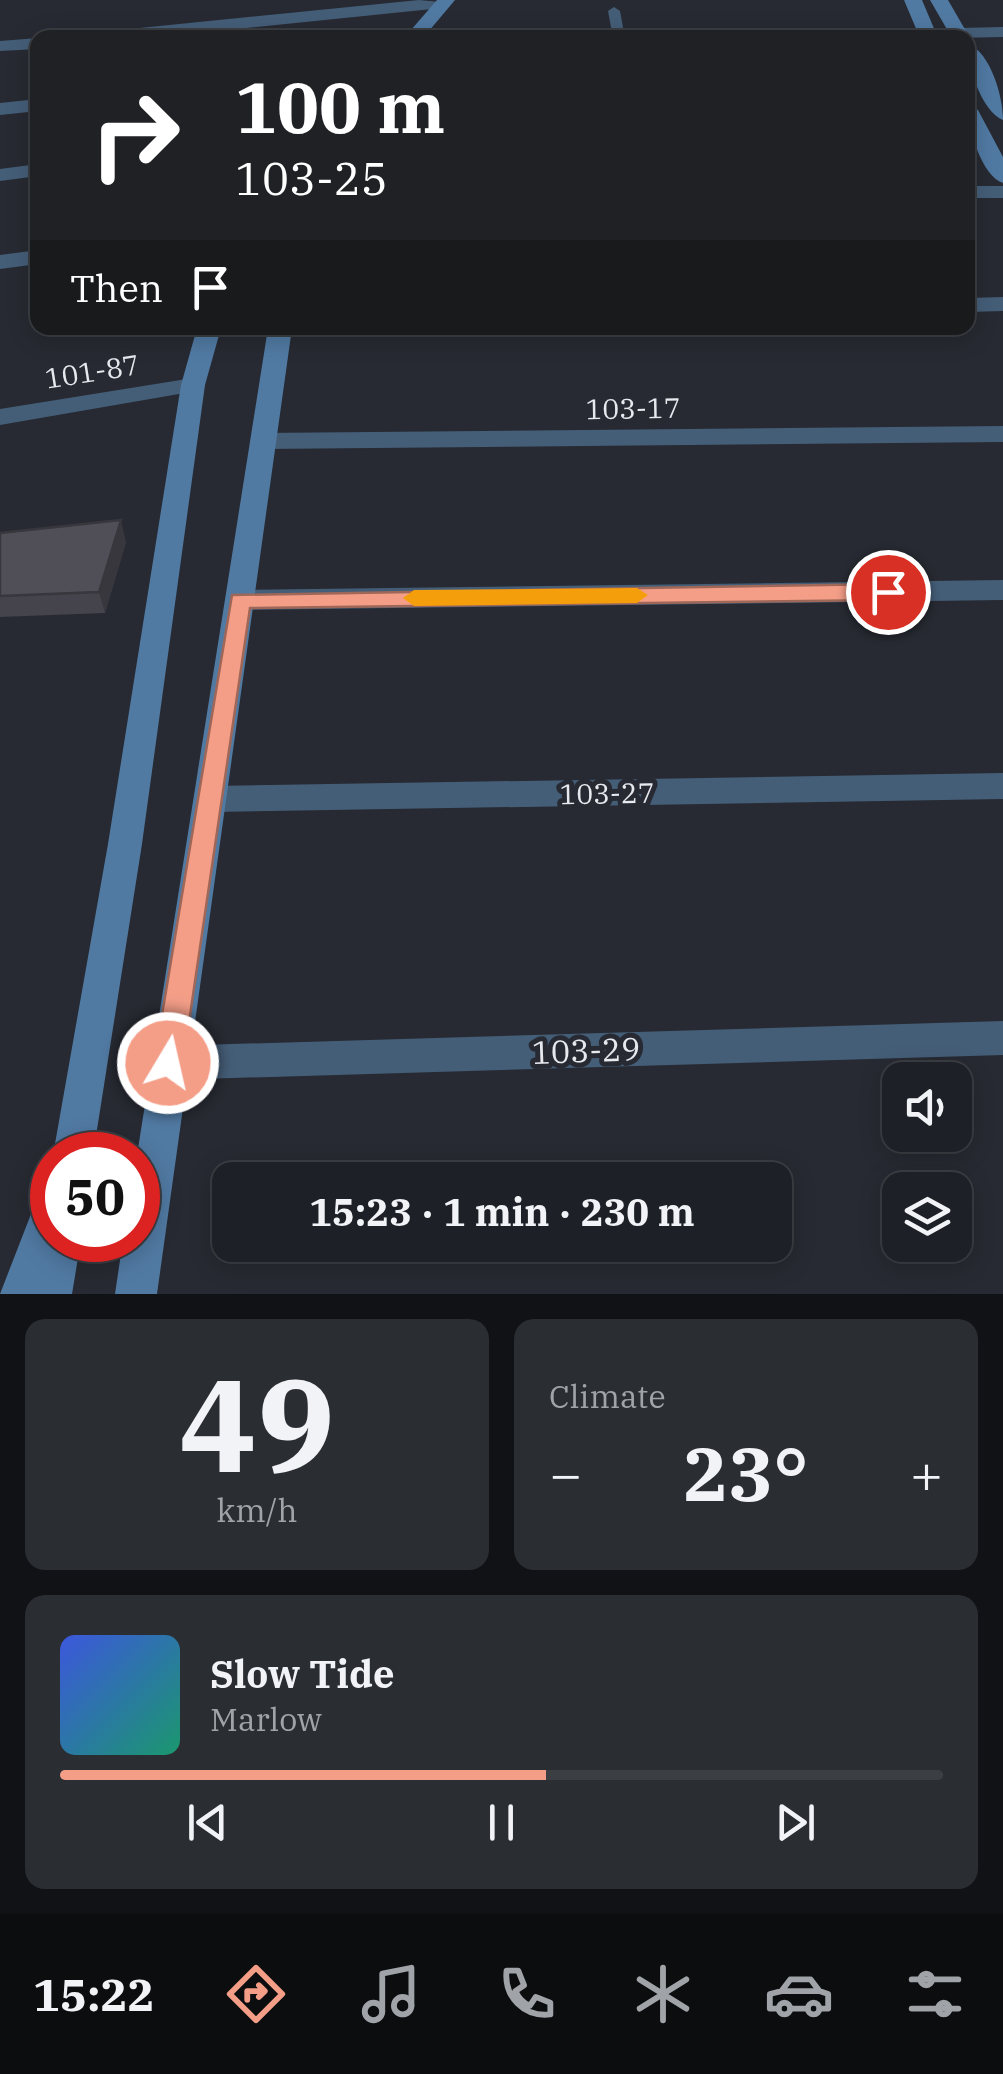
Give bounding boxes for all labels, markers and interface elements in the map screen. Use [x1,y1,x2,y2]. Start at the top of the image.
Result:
text: 100 m [235,61,445,152]
icon: right [70,70,200,200]
text: 103-25 [235,149,388,207]
icon: arrive [183,260,238,315]
text: Then [70,263,163,312]
street label: 101-87 [42,345,142,397]
street label: 103-17 [585,389,681,427]
pin [846,550,931,635]
icon: arrive [861,565,916,620]
street label: 103-27 [559,774,655,812]
position arrow [116,1011,220,1115]
street label: 103-29 [531,1027,641,1073]
map controls [882,1062,972,1262]
button: sound [882,1062,972,1152]
speed limit sign: 50 [30,1132,160,1262]
button: layers [882,1172,972,1262]
text: 15:23 · 1 min · 230 m [309,1187,695,1236]
text: 49 [179,1339,335,1508]
text: Climate [549,1375,666,1417]
text: 23° [683,1424,809,1522]
text: − [549,1438,582,1509]
text: + [910,1438,943,1509]
text: km/h [217,1489,297,1531]
text: Slow Tide [210,1649,395,1698]
text: Marlow [210,1698,322,1740]
icon: previous [180,1795,235,1850]
icon: pause [474,1795,529,1850]
icon: next [768,1795,823,1850]
icon: directions [221,1959,291,2029]
icon: music [356,1959,426,2029]
icon: phone [492,1959,562,2029]
icon: climate [628,1959,698,2029]
icon: car [764,1959,834,2029]
icon: filters [900,1959,970,2029]
text: 15:22 [33,1965,155,2023]

